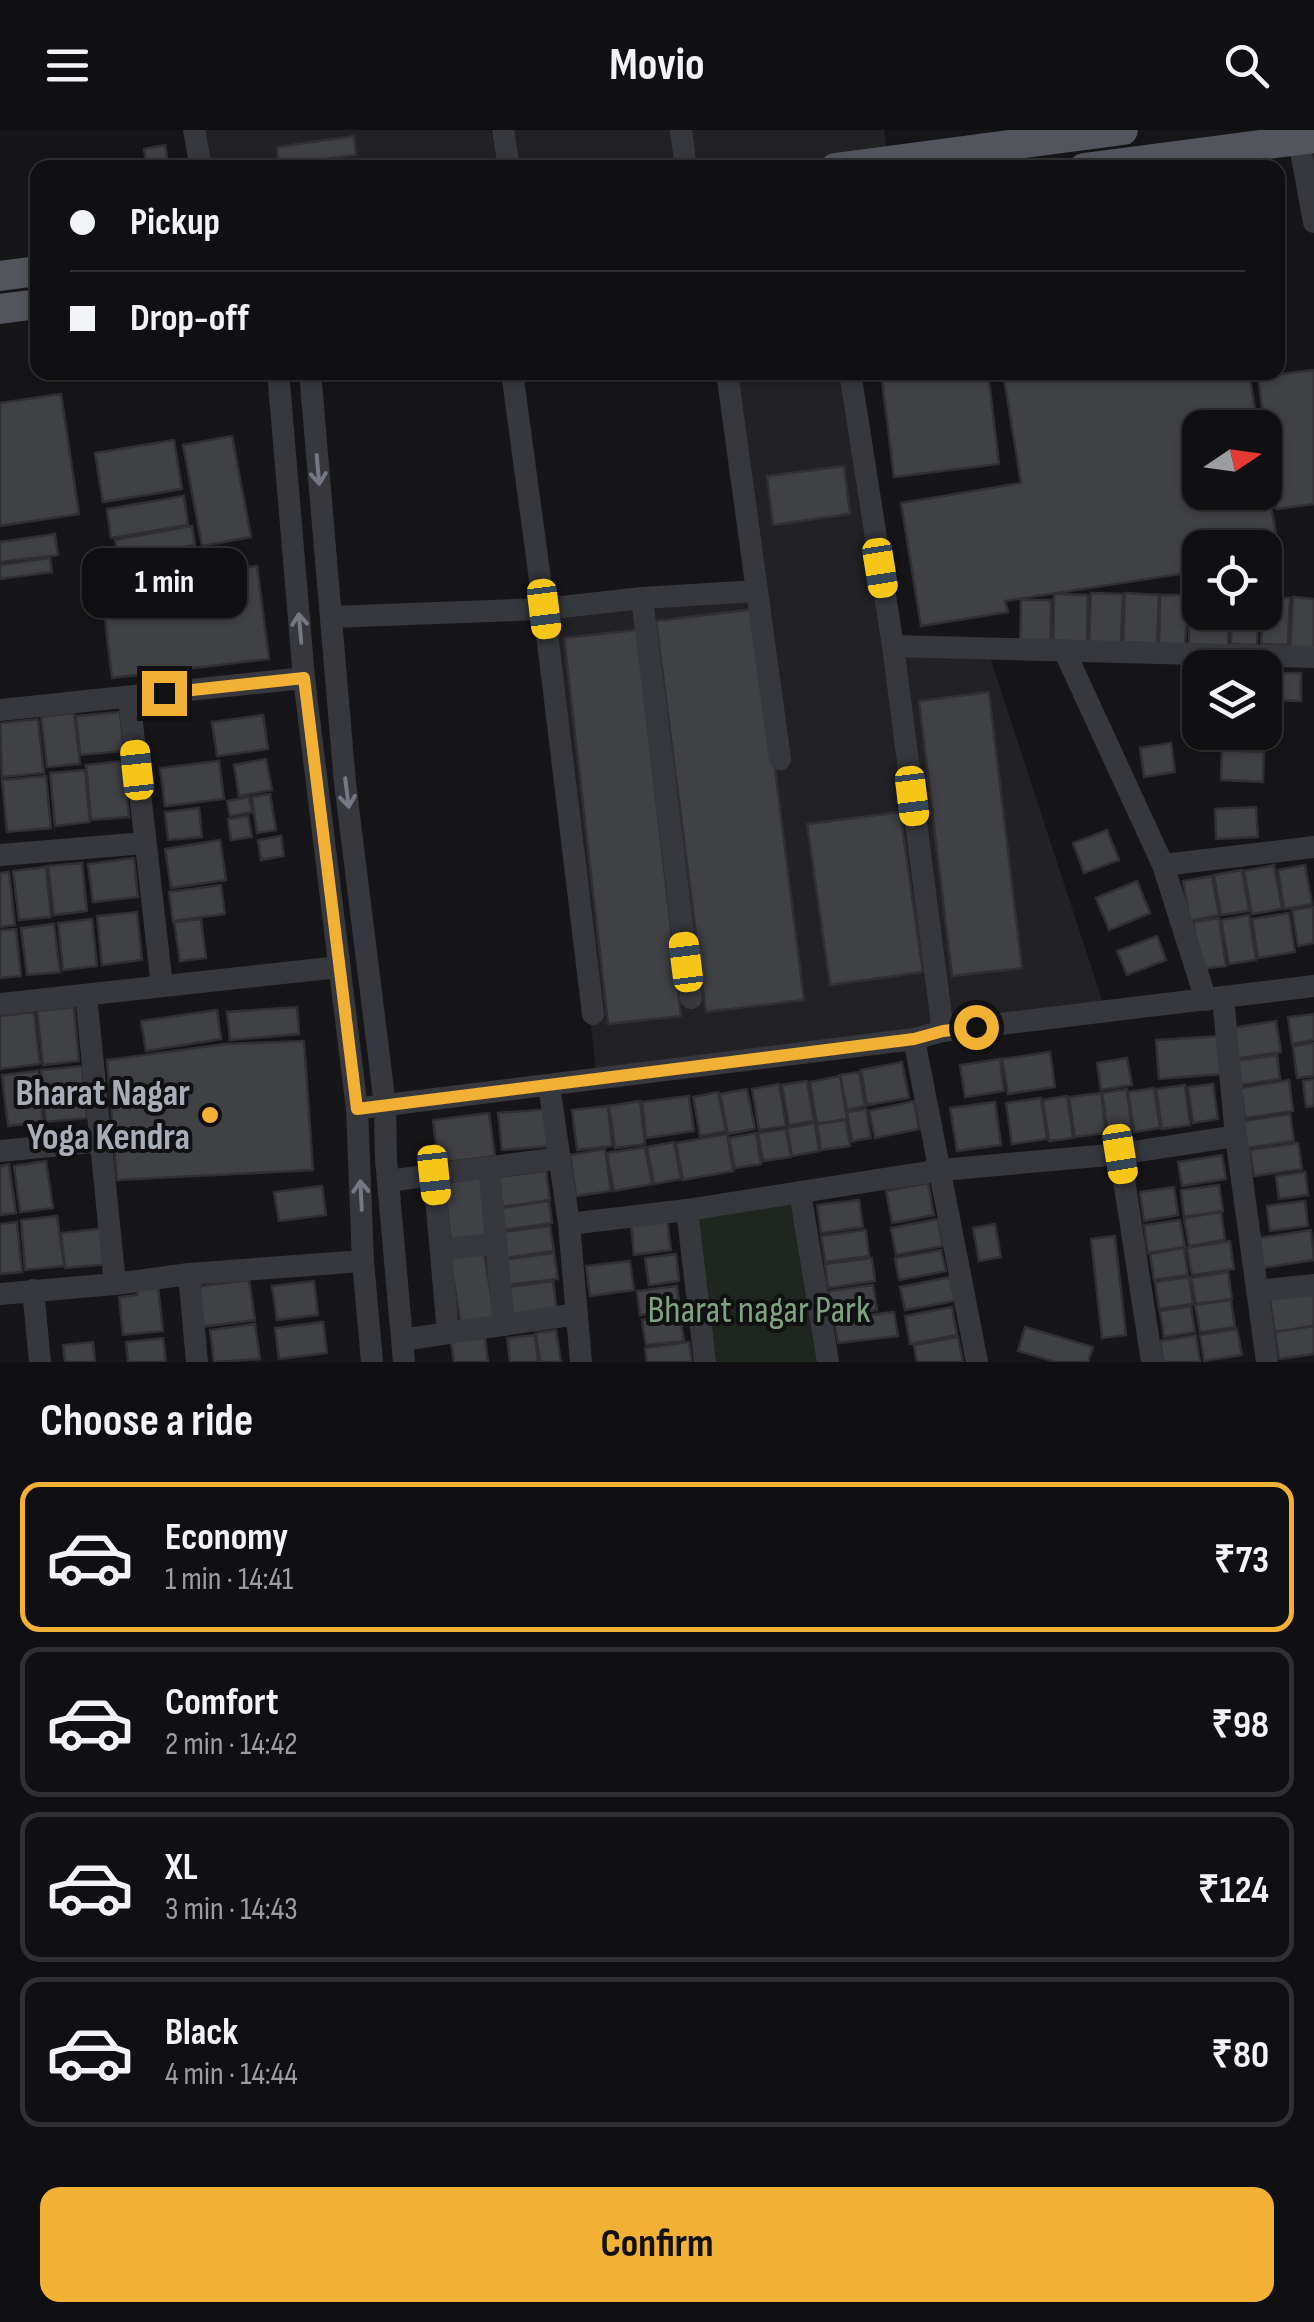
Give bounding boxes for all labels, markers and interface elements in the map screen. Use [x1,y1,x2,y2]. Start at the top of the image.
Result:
icon: menu [40,38,95,93]
text: Movio [609,38,705,93]
icon: search [1219,38,1274,93]
text: Pickup [130,200,220,245]
text: Drop-off [130,296,249,341]
north arrow [1182,410,1282,510]
map controls [1182,410,1282,750]
one-way arrow [309,453,328,485]
button: locate [1182,530,1282,630]
car [860,536,900,600]
callout: 1 min [81,548,246,618]
text: 1 min [135,563,194,602]
car [525,577,563,641]
one-way arrow [291,613,310,645]
button: layers [1182,650,1282,750]
route end [142,671,187,716]
car [119,739,155,801]
car [893,764,931,828]
one-way arrow [338,777,357,809]
car [667,930,705,994]
route start [954,1005,999,1050]
place label: Bharat Nagar Yoga Kendra [16,1071,190,1160]
marker: Bharat Nagar Yoga Kendra [199,1104,221,1126]
car [1100,1122,1140,1186]
car [416,1144,452,1206]
one-way arrow [351,1179,370,1211]
park label: Bharat nagar Park [647,1288,871,1333]
text: Choose a ride [40,1394,253,1449]
icon: car [45,1512,135,1602]
text: Economy [165,1515,288,1560]
text: ₹73 [1214,1538,1269,1583]
text: 1 min · 14:41 [165,1560,293,1599]
icon: car [45,1677,135,1767]
text: Comfort [165,1680,279,1725]
text: ₹98 [1211,1703,1269,1748]
text: 2 min · 14:42 [165,1725,297,1764]
icon: car [45,1842,135,1932]
text: XL [165,1845,198,1890]
text: ₹124 [1198,1868,1269,1913]
text: 3 min · 14:43 [165,1890,298,1929]
icon: car [45,2007,135,2097]
text: Black [165,2010,238,2055]
text: ₹80 [1211,2033,1269,2078]
text: 4 min · 14:44 [165,2055,298,2094]
button: Confirm [40,2187,1274,2302]

